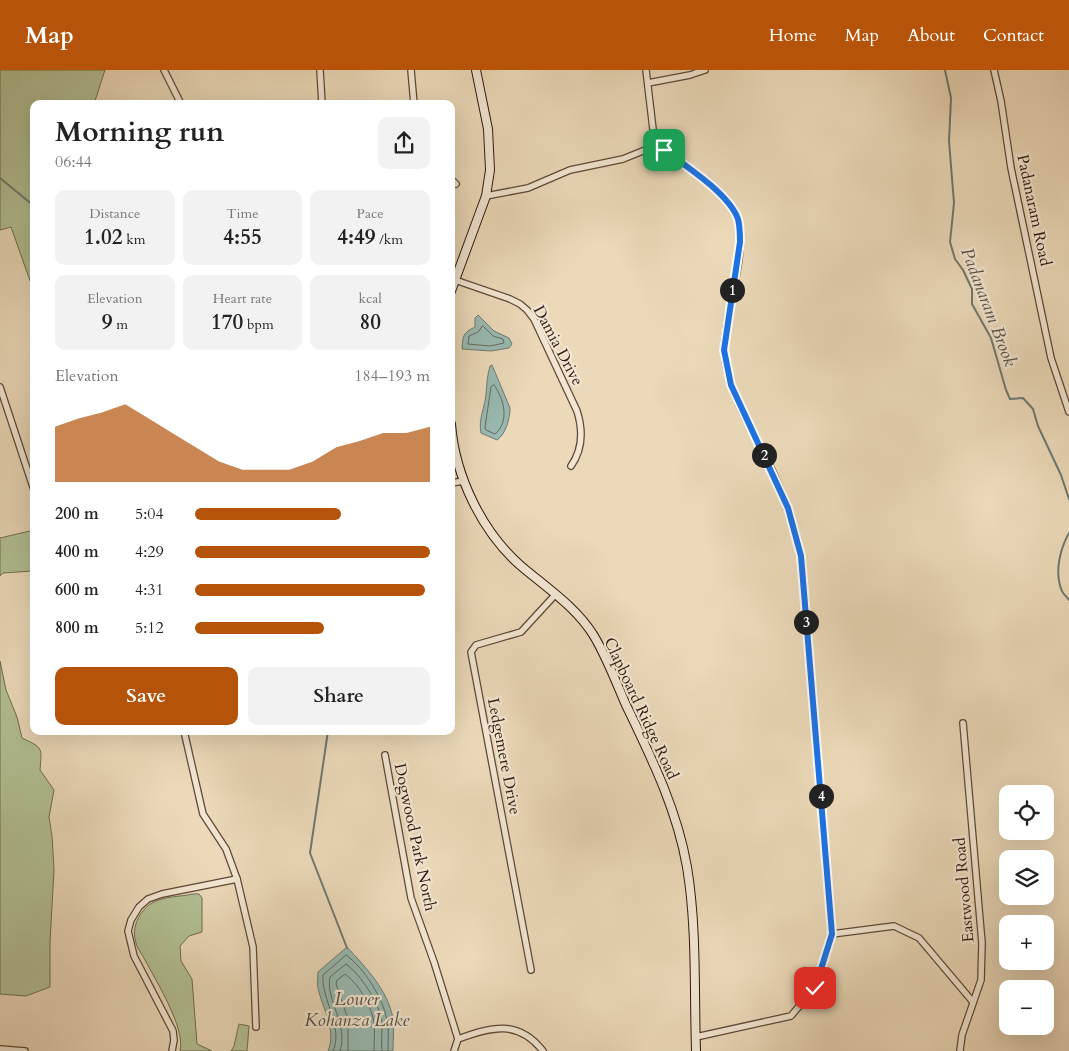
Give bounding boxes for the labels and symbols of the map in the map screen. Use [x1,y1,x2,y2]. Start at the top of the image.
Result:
pin [643,129,685,171]
street label: Padanaram Road [1011,152,1057,269]
water label: Padanaram Brook [954,244,1023,371]
pin: 1 [720,278,744,302]
street label: Damia Drive [528,302,588,389]
pin: 2 [752,442,776,468]
pin: 3 [794,610,818,634]
street label: Clapboard Ridge Road [599,634,684,783]
street label: Ledgemere Drive [482,696,526,816]
street label: Dogwood Park North [389,761,441,913]
pin: 4 [808,784,834,808]
street label: Eastwood Road [948,836,980,943]
pin [794,967,836,1009]
water label: Lower Kohanza Lake [305,987,411,1033]

